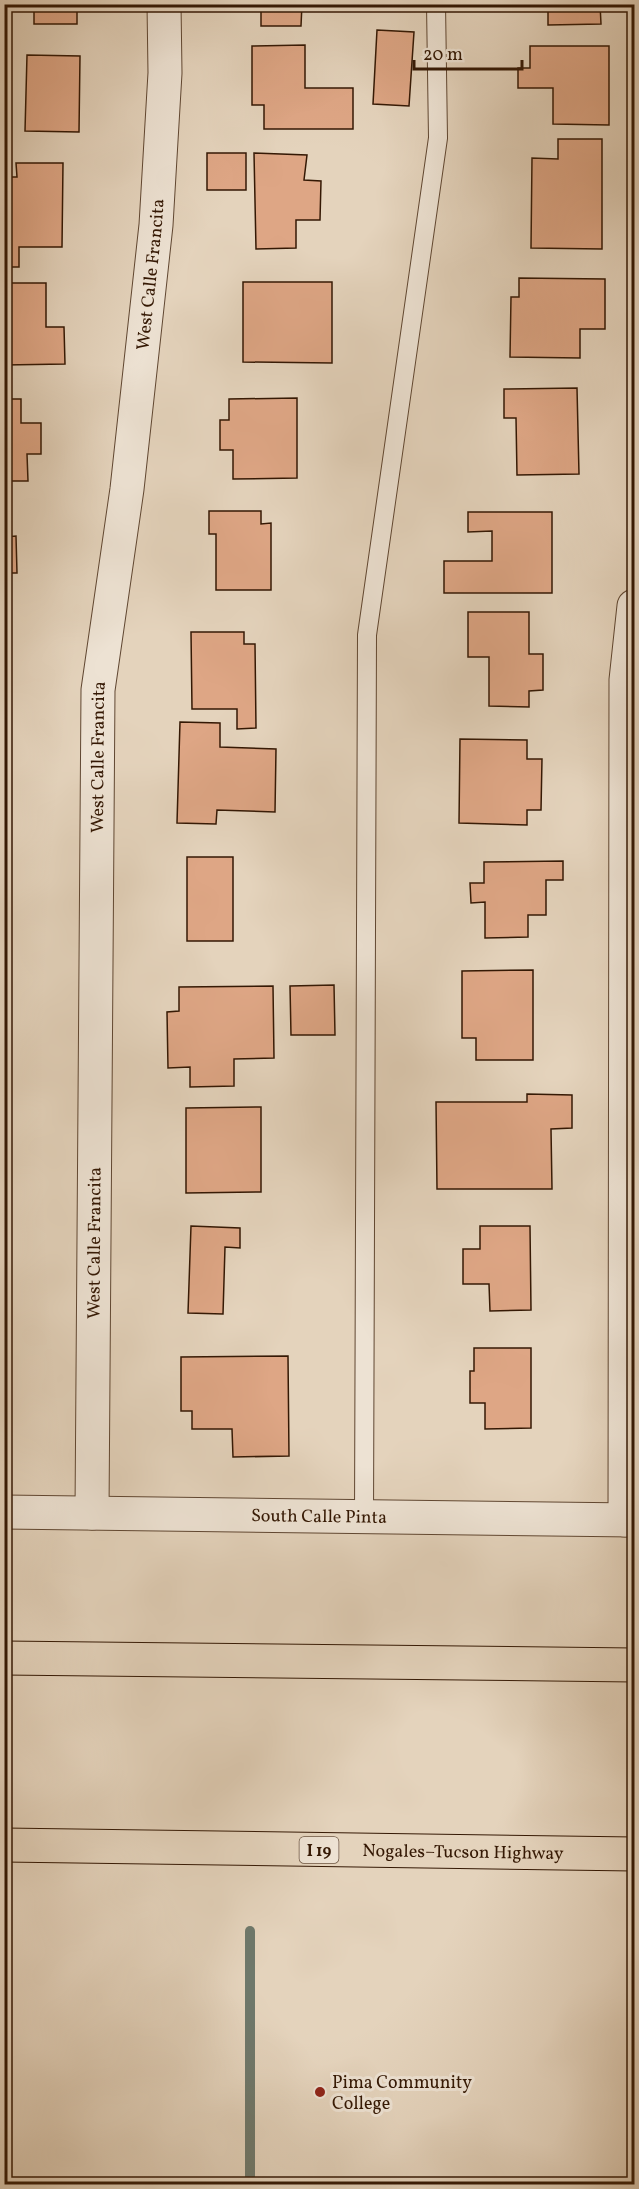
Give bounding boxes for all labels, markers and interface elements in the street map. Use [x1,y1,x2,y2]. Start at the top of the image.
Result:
scale bar [414,33,522,71]
text: 20 m [423,43,463,68]
street label: West Calle Francita [131,198,172,352]
street label: West Calle Francita [86,679,113,833]
street label: West Calle Francita [82,1167,109,1319]
street label: South Calle Pinta [251,1504,387,1531]
road number: I 19 [300,1837,338,1863]
street label: Nogales–Tucson Highway [362,1839,564,1867]
place label: Pima Community College [332,2071,472,2117]
marker: Pima Community College [313,2085,327,2099]

